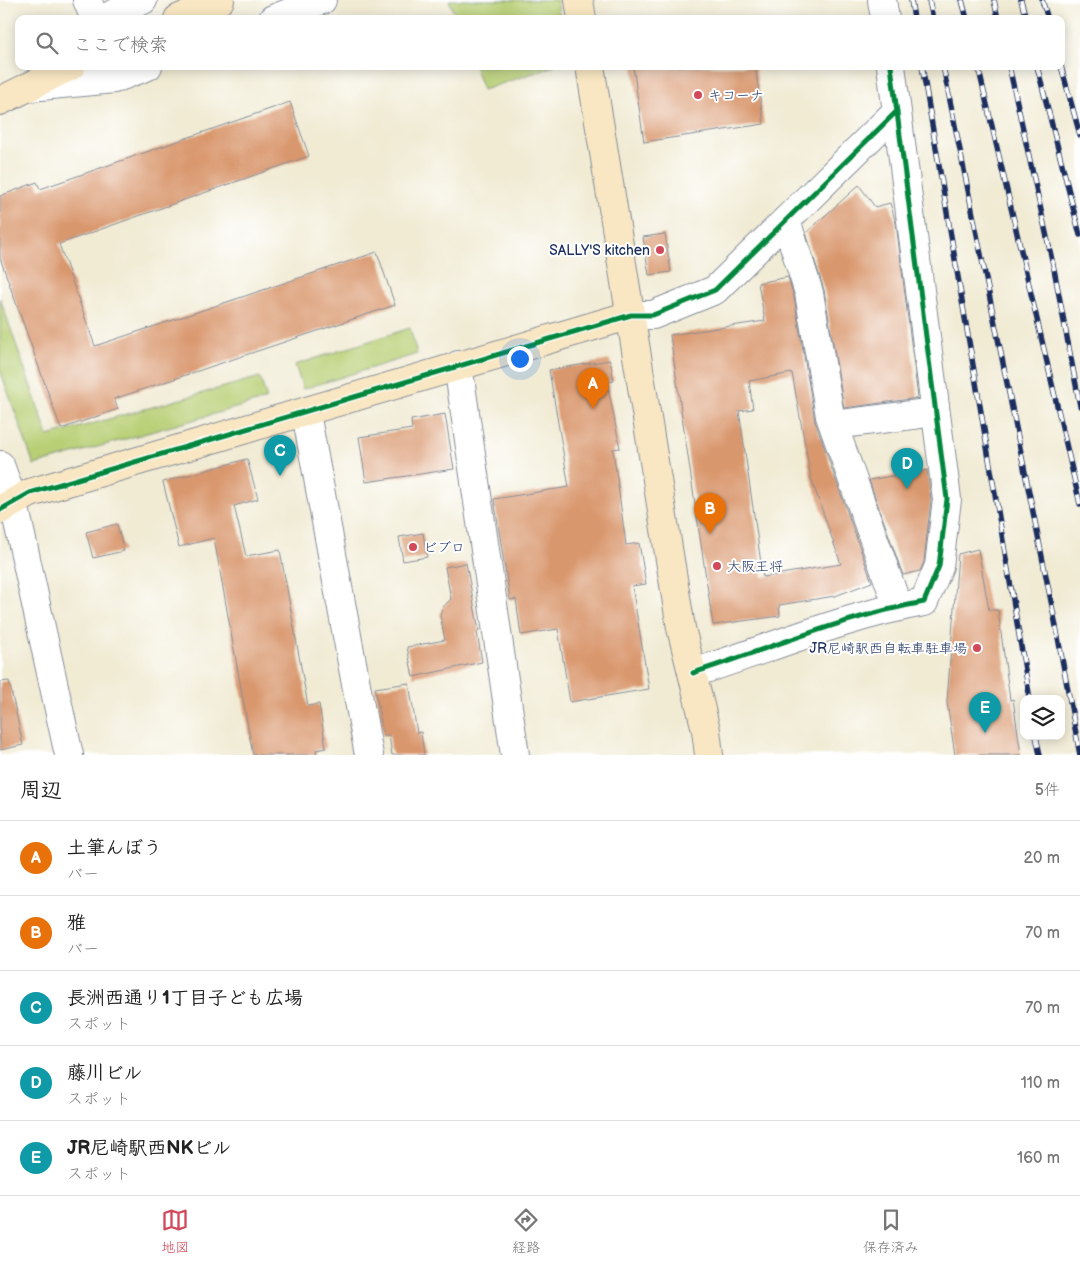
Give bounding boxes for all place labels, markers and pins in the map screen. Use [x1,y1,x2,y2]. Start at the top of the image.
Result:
place label: キコーナ [708,87,764,104]
marker: キコーナ [692,89,704,101]
place label: SALLY'S kitchen [549,242,650,259]
marker: SALLY'S kitchen [654,244,666,256]
pin: A [577,368,609,409]
pin: C [264,435,296,476]
pin: D [891,448,923,489]
pin: B [694,493,726,534]
place label: ビブロ [423,539,465,556]
marker: ビブロ [407,541,419,553]
place label: 大阪王将 [727,558,783,575]
marker: 大阪王将 [711,560,723,572]
place label: JR尼崎駅西自転車駐車場 [809,640,967,657]
marker: JR尼崎駅西自転車駐車場 [971,642,983,654]
pin: E [969,692,1001,733]

